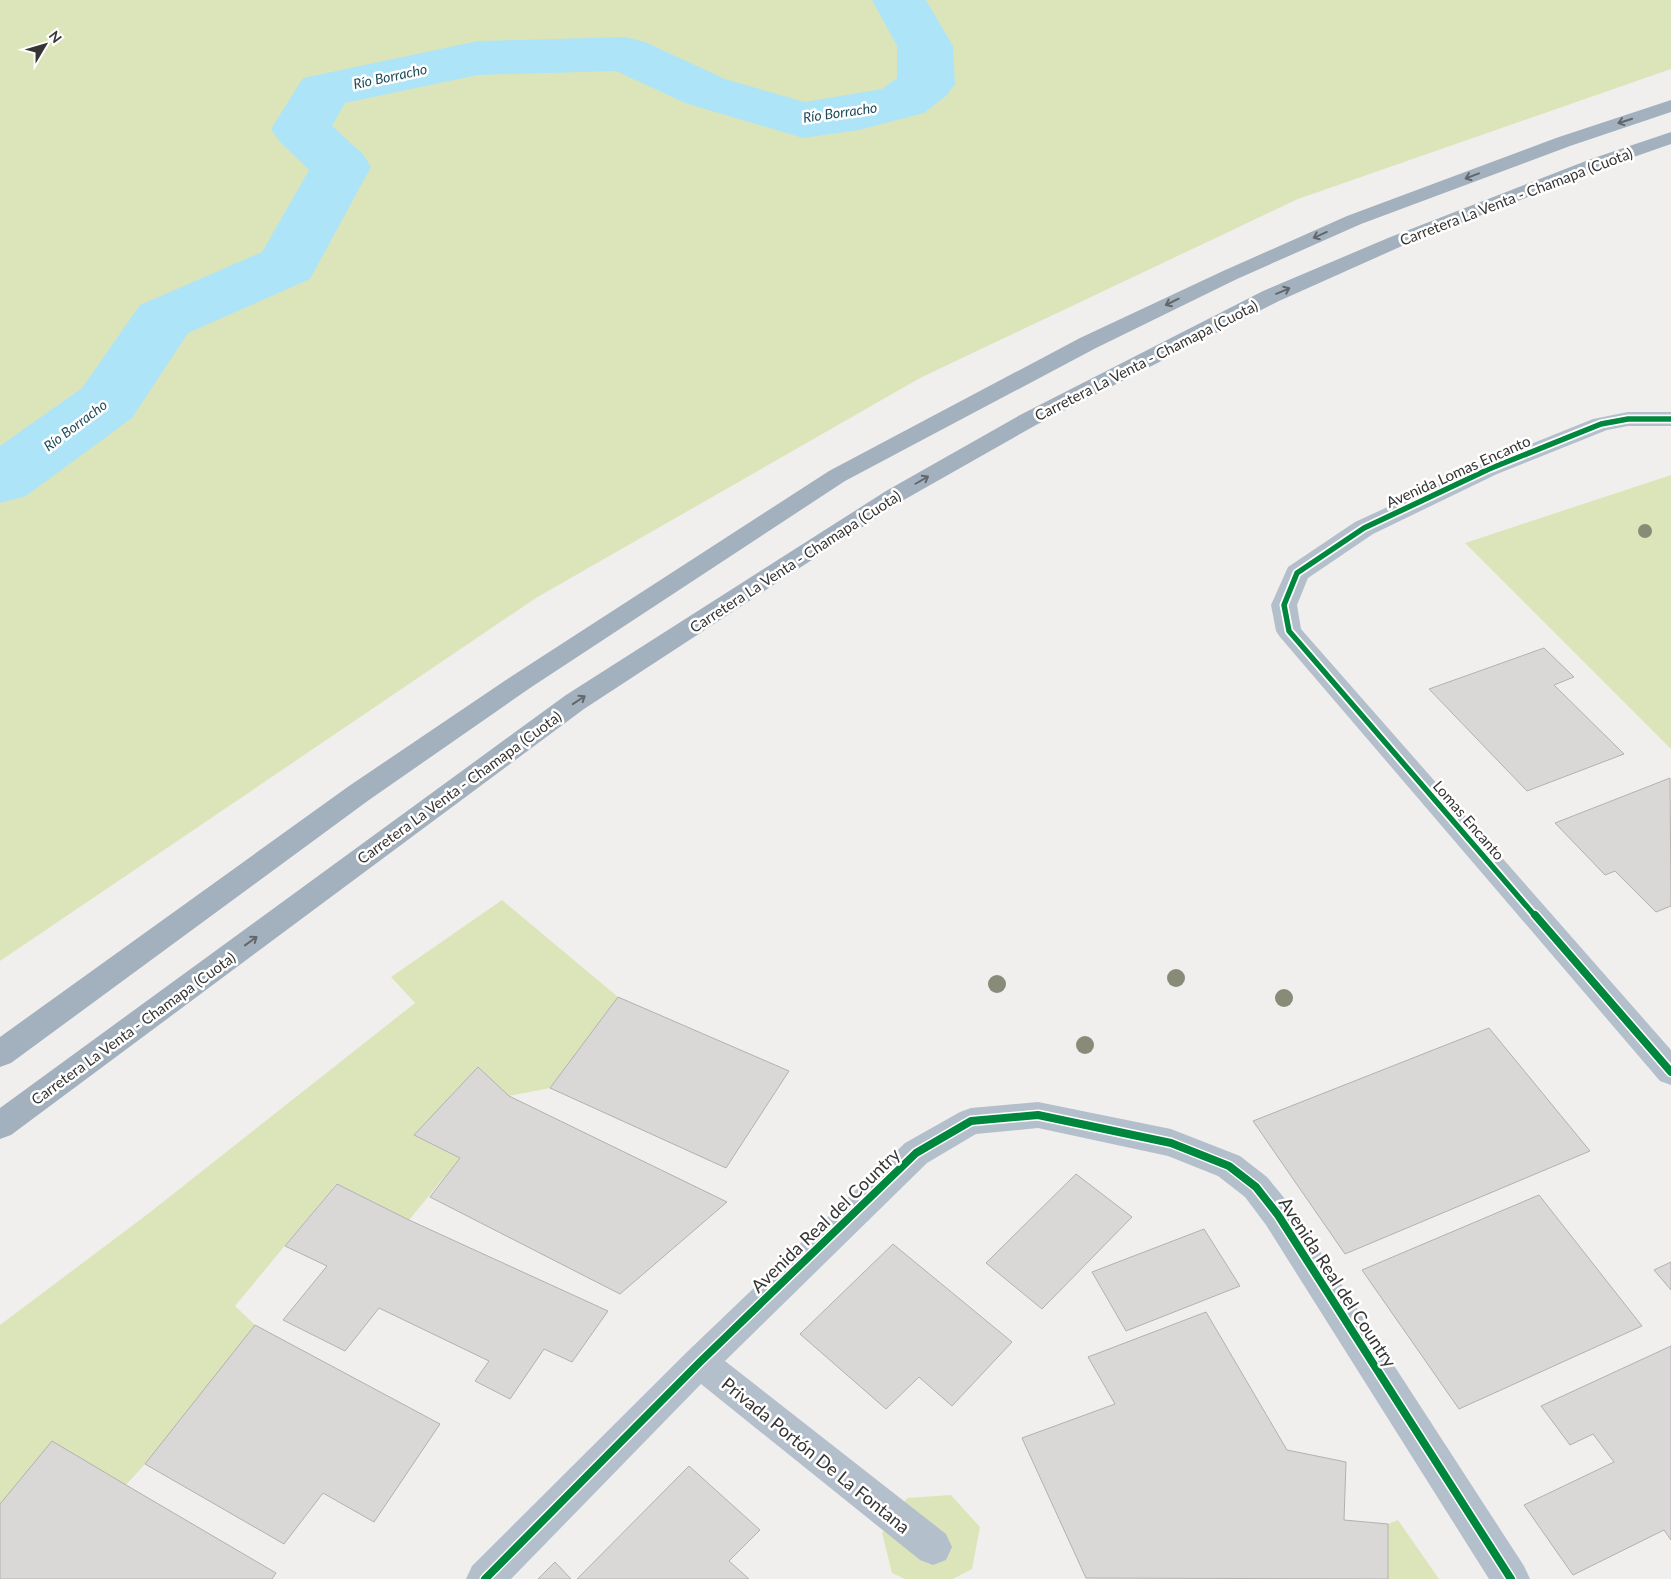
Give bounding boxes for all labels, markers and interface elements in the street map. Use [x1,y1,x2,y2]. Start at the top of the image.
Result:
north arrow [20,20,70,70]
text: N [46,27,66,46]
water label: Río Borracho [352,60,428,92]
water label: Río Borracho [802,98,878,126]
one-way arrow [1617,117,1633,127]
street label: Carretera La Venta - Chamapa (Cuota) [1397,143,1635,249]
one-way arrow [1464,172,1480,181]
one-way arrow [1313,231,1328,241]
one-way arrow [1275,286,1290,296]
street label: Carretera La Venta - Chamapa (Cuota) [1031,296,1261,424]
one-way arrow [1165,298,1180,308]
water label: Río Borracho [40,396,110,454]
street label: Avenida Lomas Encanto [1383,431,1533,511]
one-way arrow [914,475,929,485]
street label: Carretera La Venta - Chamapa (Cuota) [686,486,904,636]
one-way arrow [572,695,586,705]
street label: Carretera La Venta - Chamapa (Cuota) [353,707,565,867]
street label: Lomas Encanto [1430,777,1508,863]
one-way arrow [244,936,258,946]
street label: Carretera La Venta - Chamapa (Cuota) [27,948,239,1108]
street label: Avenida Real del Country [746,1143,905,1297]
street label: Avenida Real del Country [1275,1193,1402,1372]
street label: Privada Portón De La Fontana [717,1372,915,1538]

